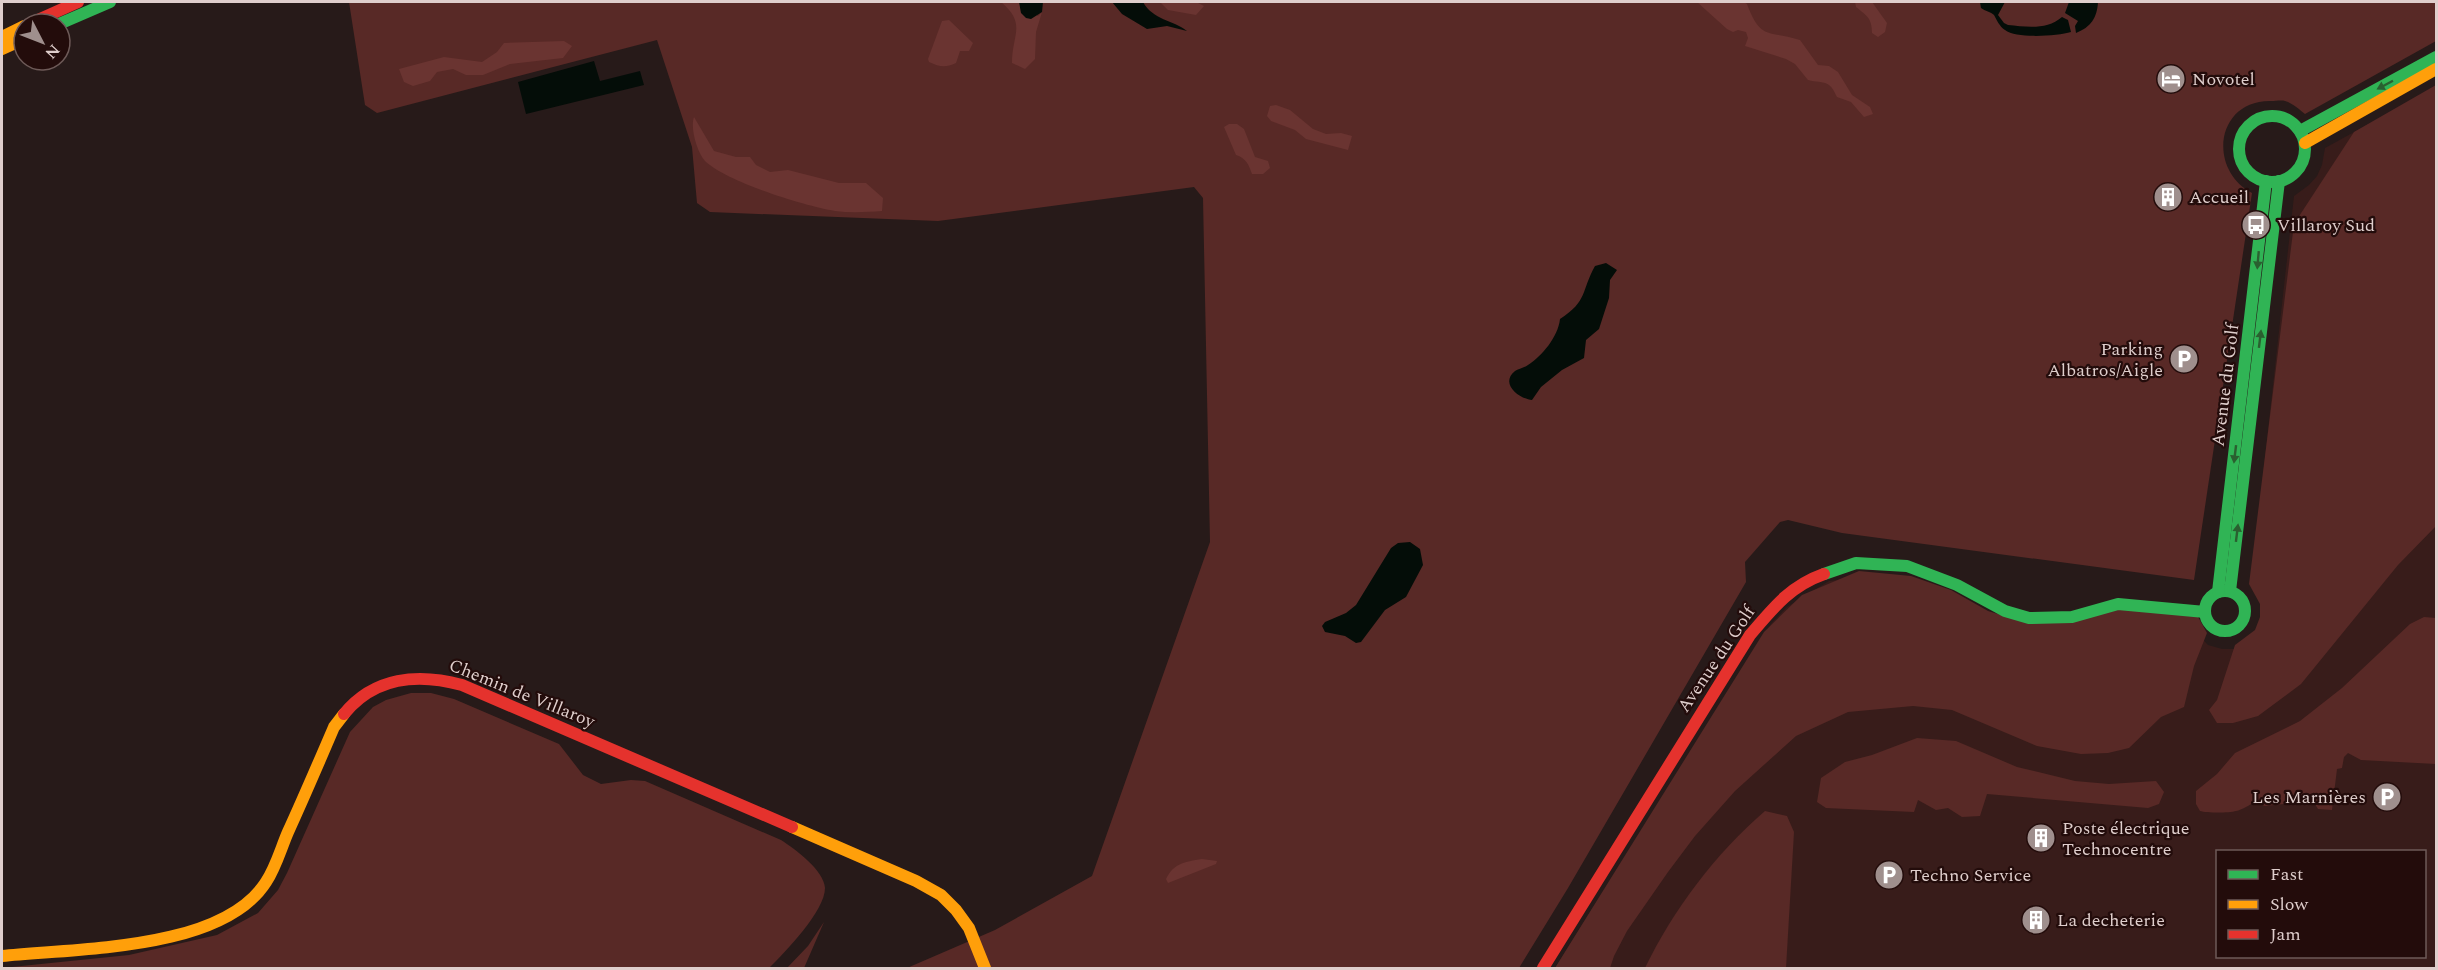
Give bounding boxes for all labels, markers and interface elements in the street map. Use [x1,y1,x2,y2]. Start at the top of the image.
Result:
north arrow [12,12,72,72]
text: N [39,38,66,64]
hotel icon: Novotel [2155,63,2187,95]
place label: Novotel [2192,66,2255,93]
one-way arrow [2376,80,2393,90]
building icon: Accueil [2152,181,2184,213]
place label: Accueil [2189,184,2249,211]
bus stop icon: Villaroy Sud [2240,209,2272,241]
place label: Villaroy Sud [2277,212,2375,239]
one-way arrow [2253,251,2263,270]
street label: Avenue du Golf [2205,320,2247,448]
one-way arrow [2255,330,2265,349]
place label: Parking Albatros/Aigle [2047,336,2163,384]
parking icon: Parking Albatros/Aigle [2168,343,2200,375]
one-way arrow [2230,445,2240,464]
one-way arrow [2232,524,2242,543]
street label: Avenue du Golf [1671,599,1763,718]
street label: Chemin de Villaroy [445,652,600,736]
parking icon: Les Marnières [2371,781,2403,813]
place label: Les Marnières [2252,784,2366,811]
place label: Poste électrique Technocentre [2062,815,2190,863]
building icon: Poste électrique Technocentre [2025,822,2057,854]
legend [2216,850,2426,958]
parking icon: Techno Service [1873,859,1905,891]
text: Fast [2270,861,2303,888]
place label: Techno Service [1910,862,2031,889]
text: Slow [2270,891,2309,918]
building icon: La decheterie [2020,904,2052,936]
place label: La decheterie [2057,907,2165,934]
text: Jam [2270,921,2301,948]

